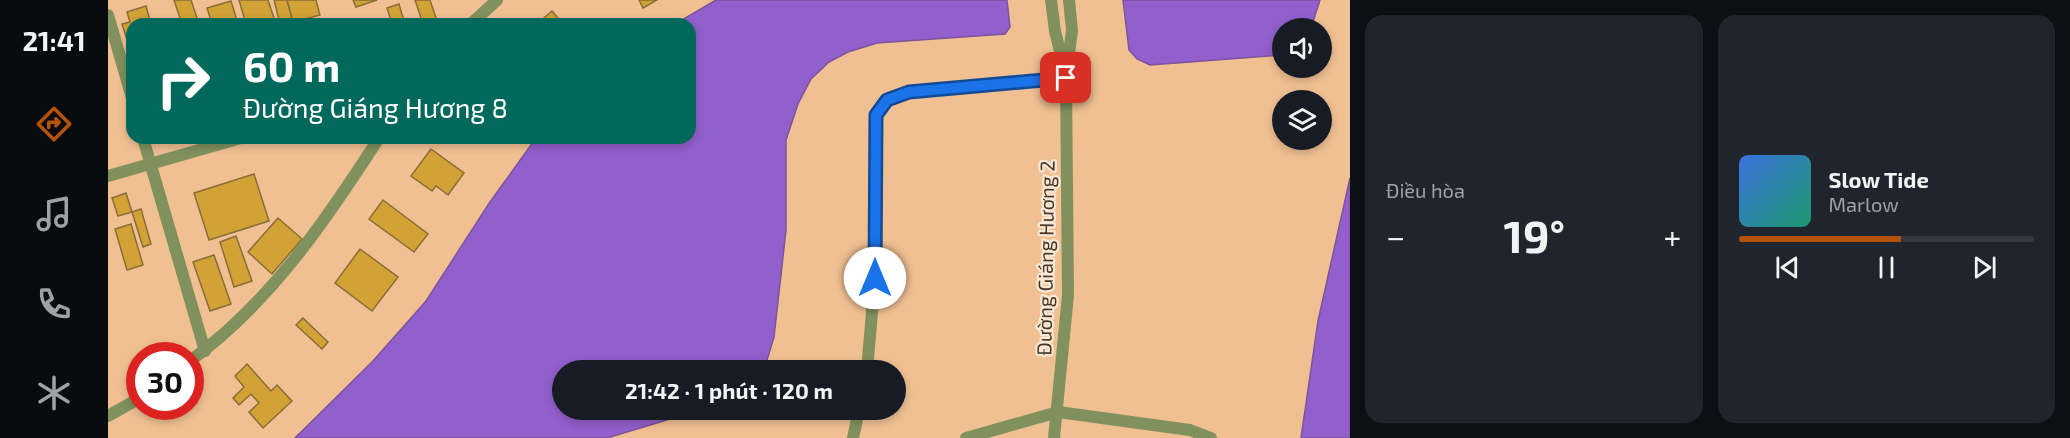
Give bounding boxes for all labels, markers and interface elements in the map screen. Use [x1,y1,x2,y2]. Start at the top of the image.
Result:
map controls [1272,18,1332,150]
button: sound [1272,18,1332,78]
text: 21:41 [22,24,86,56]
text: 60 m [243,40,340,90]
icon: right [144,42,222,120]
pin [1040,52,1091,103]
icon: arrive [1049,61,1082,94]
button: layers [1272,90,1332,150]
text: Đường Giáng Hương 8 [243,91,508,123]
icon: directions [33,103,75,145]
street label: Đường Giáng Hương 2 [1031,160,1059,356]
text: Slow Tide [1829,166,1929,192]
text: Điều hòa [1386,178,1465,202]
text: Marlow [1829,192,1899,216]
icon: music [33,193,75,235]
text: 19° [1504,208,1565,262]
text: − [1386,216,1405,256]
text: + [1663,216,1681,256]
position arrow [843,246,907,310]
icon: previous [1771,251,1804,284]
icon: pause [1870,251,1903,284]
icon: next [1968,251,2001,284]
icon: phone [33,283,75,325]
speed limit sign: 30 [126,342,204,420]
icon: climate [33,372,75,414]
text: 21:42 · 1 phút · 120 m [625,377,833,403]

